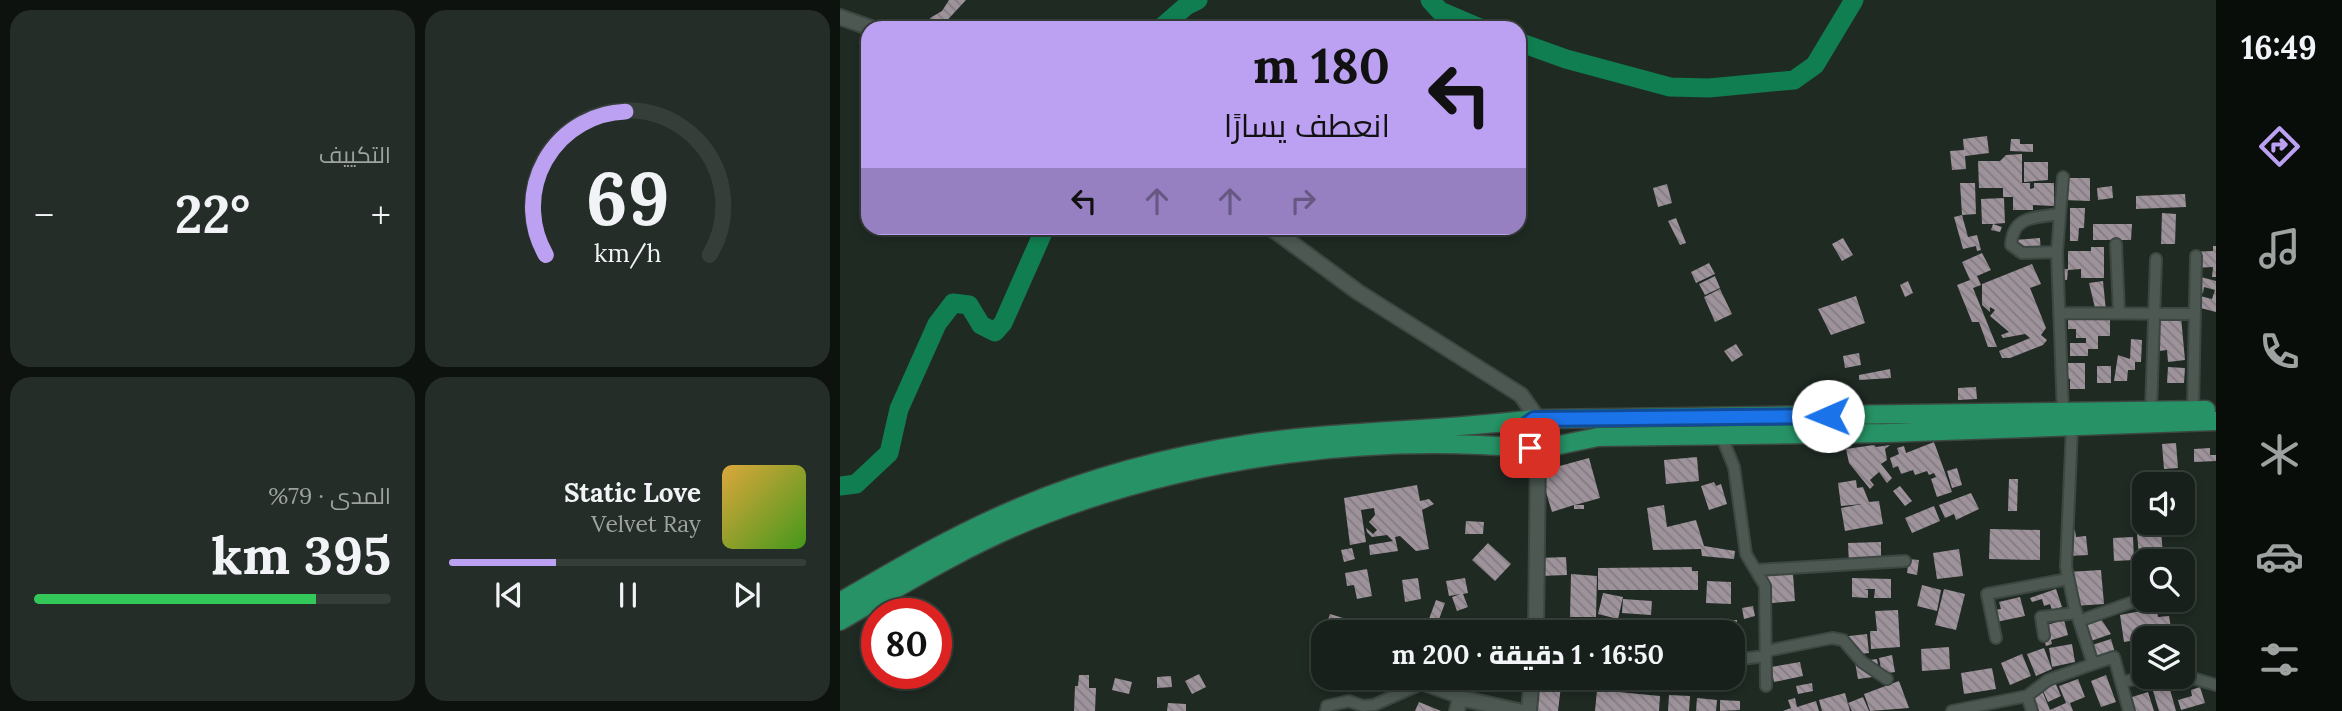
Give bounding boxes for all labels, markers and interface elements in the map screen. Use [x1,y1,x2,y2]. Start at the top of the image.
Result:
text: 16:49 [2241,27,2317,68]
text: 180 m [1253,34,1390,96]
icon: left [1414,49,1505,140]
text: انعطف يسارًا [1224,105,1390,146]
icon: directions [2255,122,2304,171]
text: التكييف [319,140,391,169]
text: 69 [586,152,669,245]
text: 22° [175,181,250,247]
icon: left [1065,182,1103,220]
icon: ahead [1138,182,1176,220]
icon: ahead [1211,182,1249,220]
icon: right [1284,182,1322,220]
text: − [34,191,54,239]
text: + [371,191,391,239]
icon: music [2255,224,2304,273]
text: km/h [594,236,661,268]
icon: phone [2255,327,2304,376]
position arrow [1791,379,1865,453]
pin [1500,418,1560,478]
icon: arrive [1511,429,1549,467]
icon: climate [2255,430,2304,479]
map controls [2132,472,2195,689]
button: sound [2132,472,2195,535]
text: Static Love [564,476,701,509]
text: المدى · 79% [268,481,391,510]
text: Velvet Ray [591,509,701,538]
text: 395 km [211,522,391,588]
icon: car [2255,532,2304,581]
button: search [2132,549,2195,612]
icon: previous [490,576,528,614]
icon: pause [609,576,647,614]
icon: next [728,576,766,614]
speed limit sign: 80 [861,598,952,689]
button: layers [2132,626,2195,689]
icon: filters [2255,635,2304,684]
text: 16:50 · 1 دقيقة · 200 m [1392,638,1664,671]

